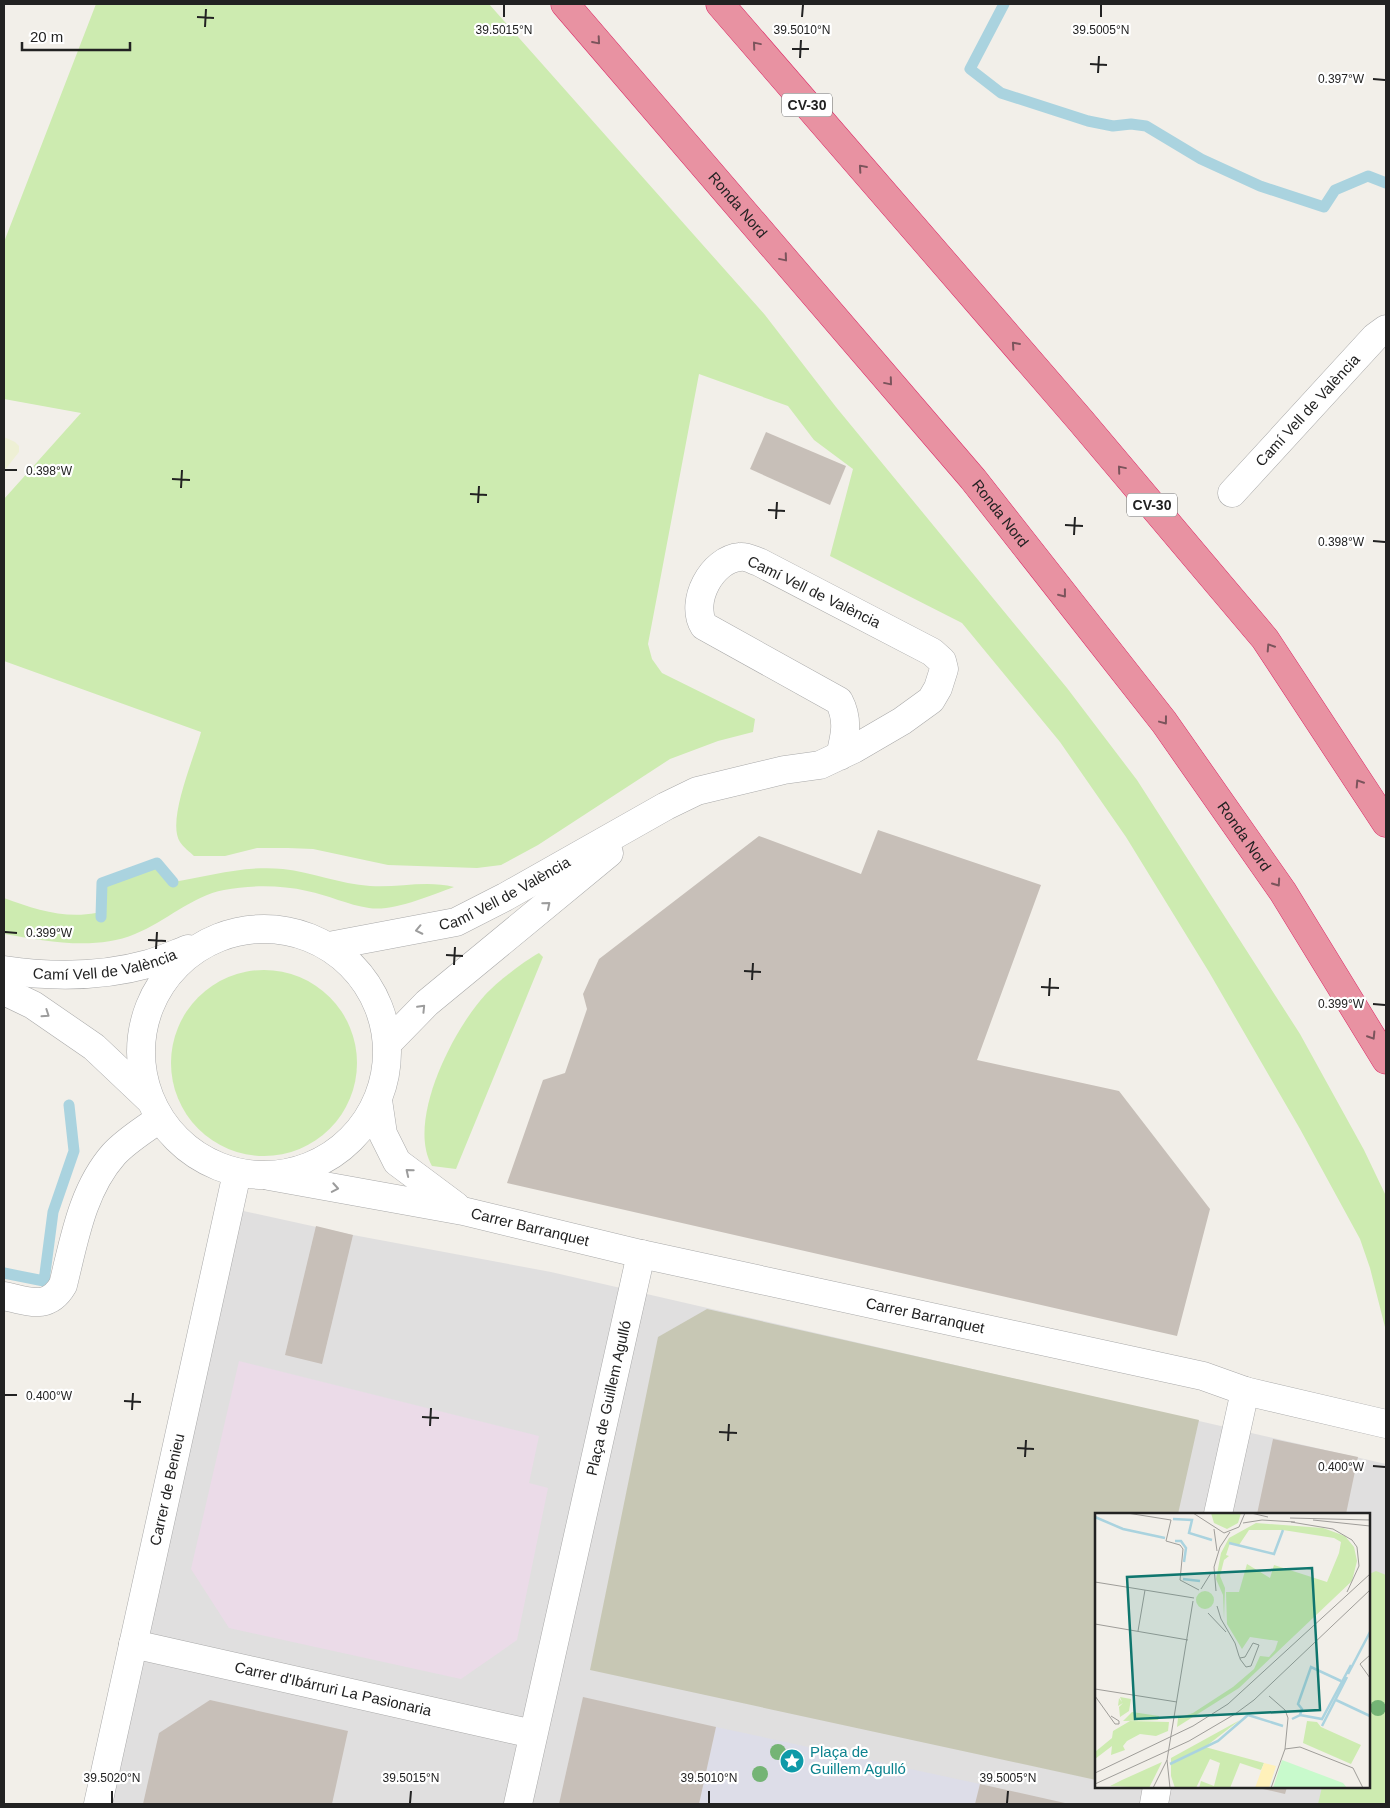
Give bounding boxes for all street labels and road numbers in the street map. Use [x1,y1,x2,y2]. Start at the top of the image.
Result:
road number: CV-30 [782,94,832,116]
street label: Ronda Nord [705,168,771,241]
street label: Camí Vell de València [1252,350,1363,470]
street label: Ronda Nord [969,476,1032,550]
road number: CV-30 [1127,494,1177,516]
street label: Camí Vell de València [745,552,884,631]
street label: Ronda Nord [1214,798,1275,874]
street label: Camí Vell de València [438,853,574,933]
street label: Camí Vell de València [32,945,180,983]
street label: Carrer Barranquet [469,1204,592,1249]
street label: Carrer Barranquet [864,1294,987,1337]
street label: Plaça de Guillem Agulló [583,1319,634,1477]
street label: Carrer de Benieu [146,1432,187,1547]
street label: Carrer d'Ibárruri La Pasionaria [233,1658,434,1719]

